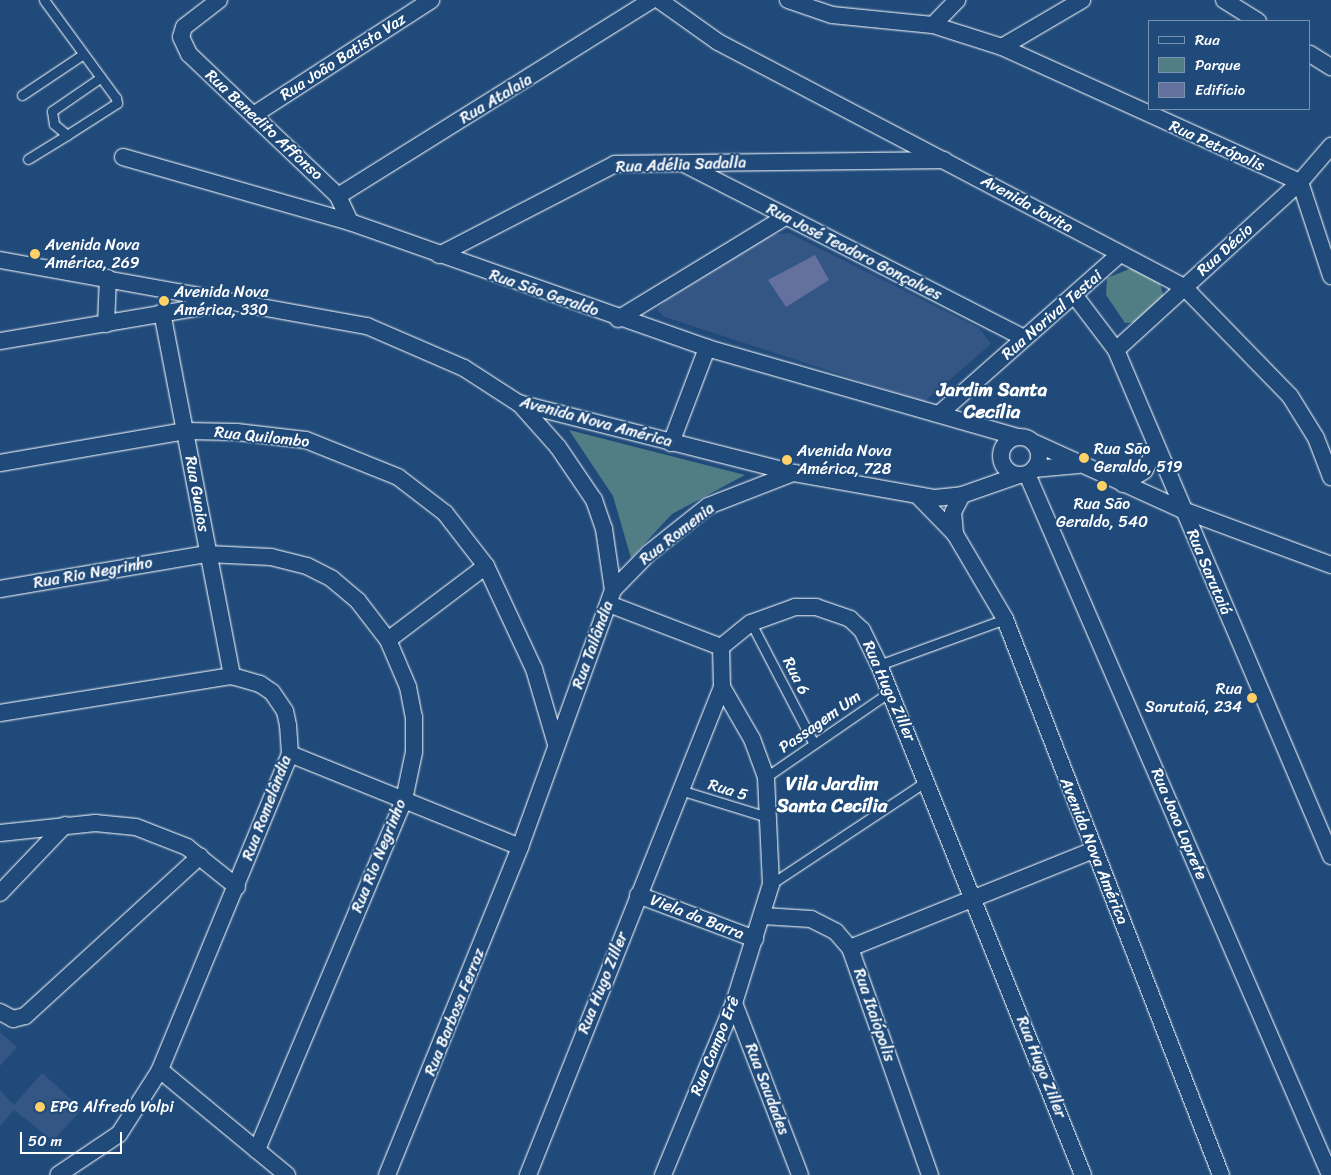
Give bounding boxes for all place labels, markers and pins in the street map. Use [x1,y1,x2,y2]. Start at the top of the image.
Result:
place label: Avenida Nova América, 269 [45,235,140,273]
marker: Avenida Nova América, 269 [29,248,41,260]
place label: Avenida Nova América, 330 [174,282,269,320]
marker: Avenida Nova América, 330 [158,295,170,307]
place label: Rua São Geraldo, 519 [1094,439,1183,477]
place label: Avenida Nova América, 728 [797,441,892,479]
marker: Rua São Geraldo, 519 [1078,452,1090,464]
marker: Avenida Nova América, 728 [781,454,793,466]
marker: Rua São Geraldo, 540 [1096,480,1108,492]
place label: Rua São Geraldo, 540 [1056,494,1148,532]
place label: Rua Sarutaiá, 234 [1145,679,1242,717]
marker: Rua Sarutaiá, 234 [1246,692,1258,704]
place label: EPG Alfredo Volpi [50,1097,174,1117]
marker: EPG Alfredo Volpi [34,1101,46,1113]

